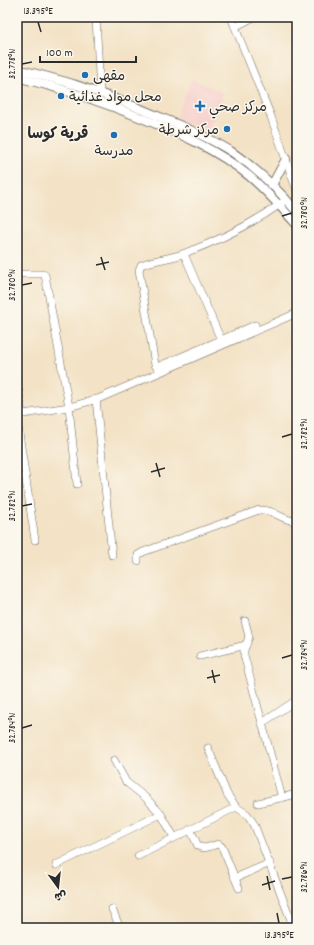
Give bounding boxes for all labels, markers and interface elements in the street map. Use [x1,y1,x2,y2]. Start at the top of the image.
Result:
text: 13.395°E [23,5,53,19]
scale bar [40,38,136,64]
text: 100 m [46,45,73,62]
text: 32.778°N [6,49,20,79]
place label: مقهى [93,67,125,87]
marker: مقهى [80,70,90,80]
place label: محل مواد غذائية [69,88,162,108]
marker: محل مواد غذائية [56,91,66,101]
place label: مركز صحي [209,98,267,119]
marker: مركز صحي [194,100,206,112]
place label: مركز شرطة [159,121,219,141]
district label: قرية كوسا [28,124,89,146]
marker: مركز شرطة [222,124,232,134]
marker: مدرسة [109,130,119,140]
place label: مدرسة [94,142,134,162]
text: 32.780°N [298,197,312,229]
text: 32.780°N [6,269,20,301]
text: 32.782°N [298,419,312,449]
text: 32.782°N [6,491,20,521]
text: 32.784°N [298,640,312,670]
text: 32.784°N [6,713,20,743]
text: 32.786°N [298,861,312,893]
north arrow [38,867,78,907]
text: ش [52,885,68,904]
text: 13.395°E [264,929,294,943]

